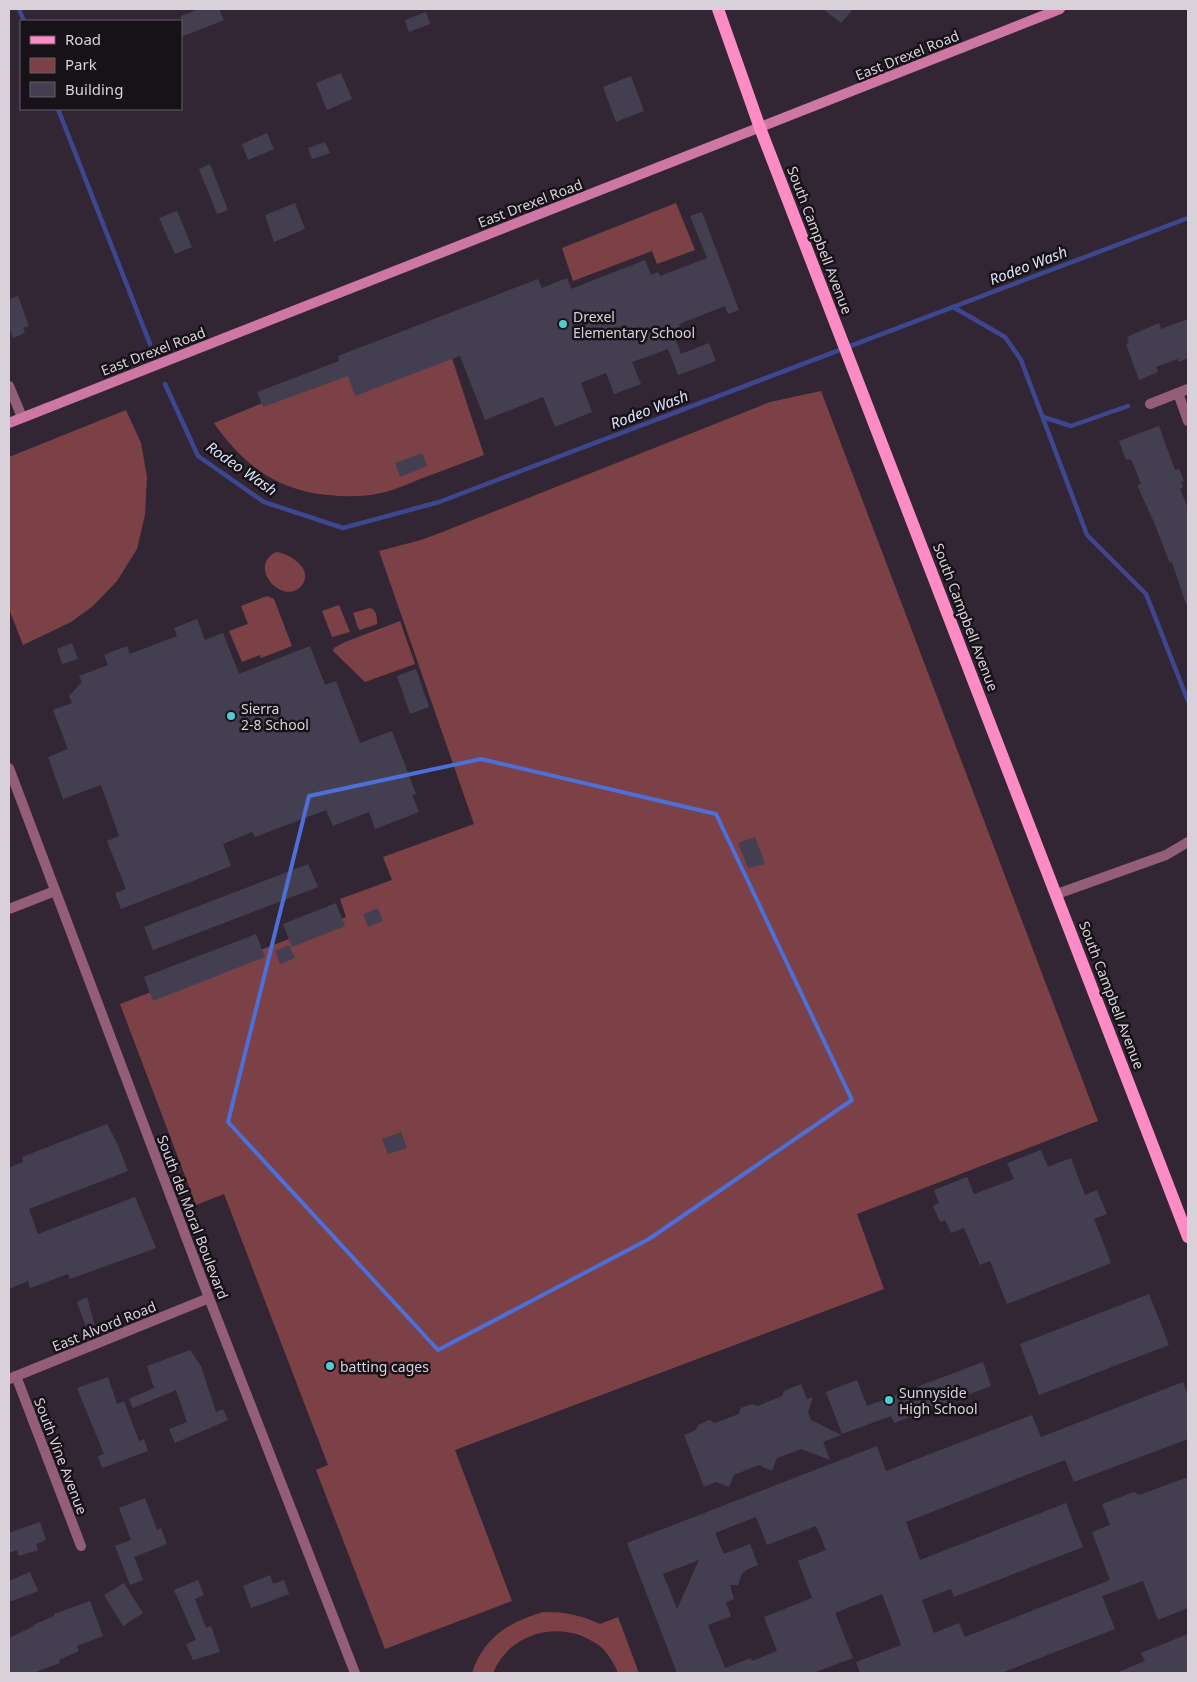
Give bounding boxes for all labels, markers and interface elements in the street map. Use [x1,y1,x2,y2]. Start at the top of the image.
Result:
legend [20,20,182,110]
street label: East Drexel Road [852,26,962,84]
text: Road [65,29,101,49]
text: Park [65,54,97,74]
text: Building [65,79,123,99]
street label: South Campbell Avenue [783,163,857,317]
street label: East Drexel Road [475,174,585,232]
water label: Rodeo Wash [986,241,1070,289]
place label: Drexel Elementary School [573,307,695,342]
marker: Drexel Elementary School [557,318,569,330]
street label: East Drexel Road [98,322,208,380]
water label: Rodeo Wash [607,385,691,433]
water label: Rodeo Wash [203,436,281,500]
street label: South Campbell Avenue [929,540,1003,694]
place label: Sierra 2-8 School [241,699,309,734]
marker: Sierra 2-8 School [225,710,237,722]
street label: South Campbell Avenue [1075,918,1149,1072]
street label: South del Moral Boulevard [153,1132,233,1302]
street label: East Alvord Road [49,1296,159,1356]
place label: batting cages [340,1357,429,1376]
marker: batting cages [324,1360,336,1372]
place label: Sunnyside High School [899,1383,978,1418]
marker: Sunnyside High School [883,1394,895,1406]
street label: South Vine Avenue [30,1395,92,1517]

